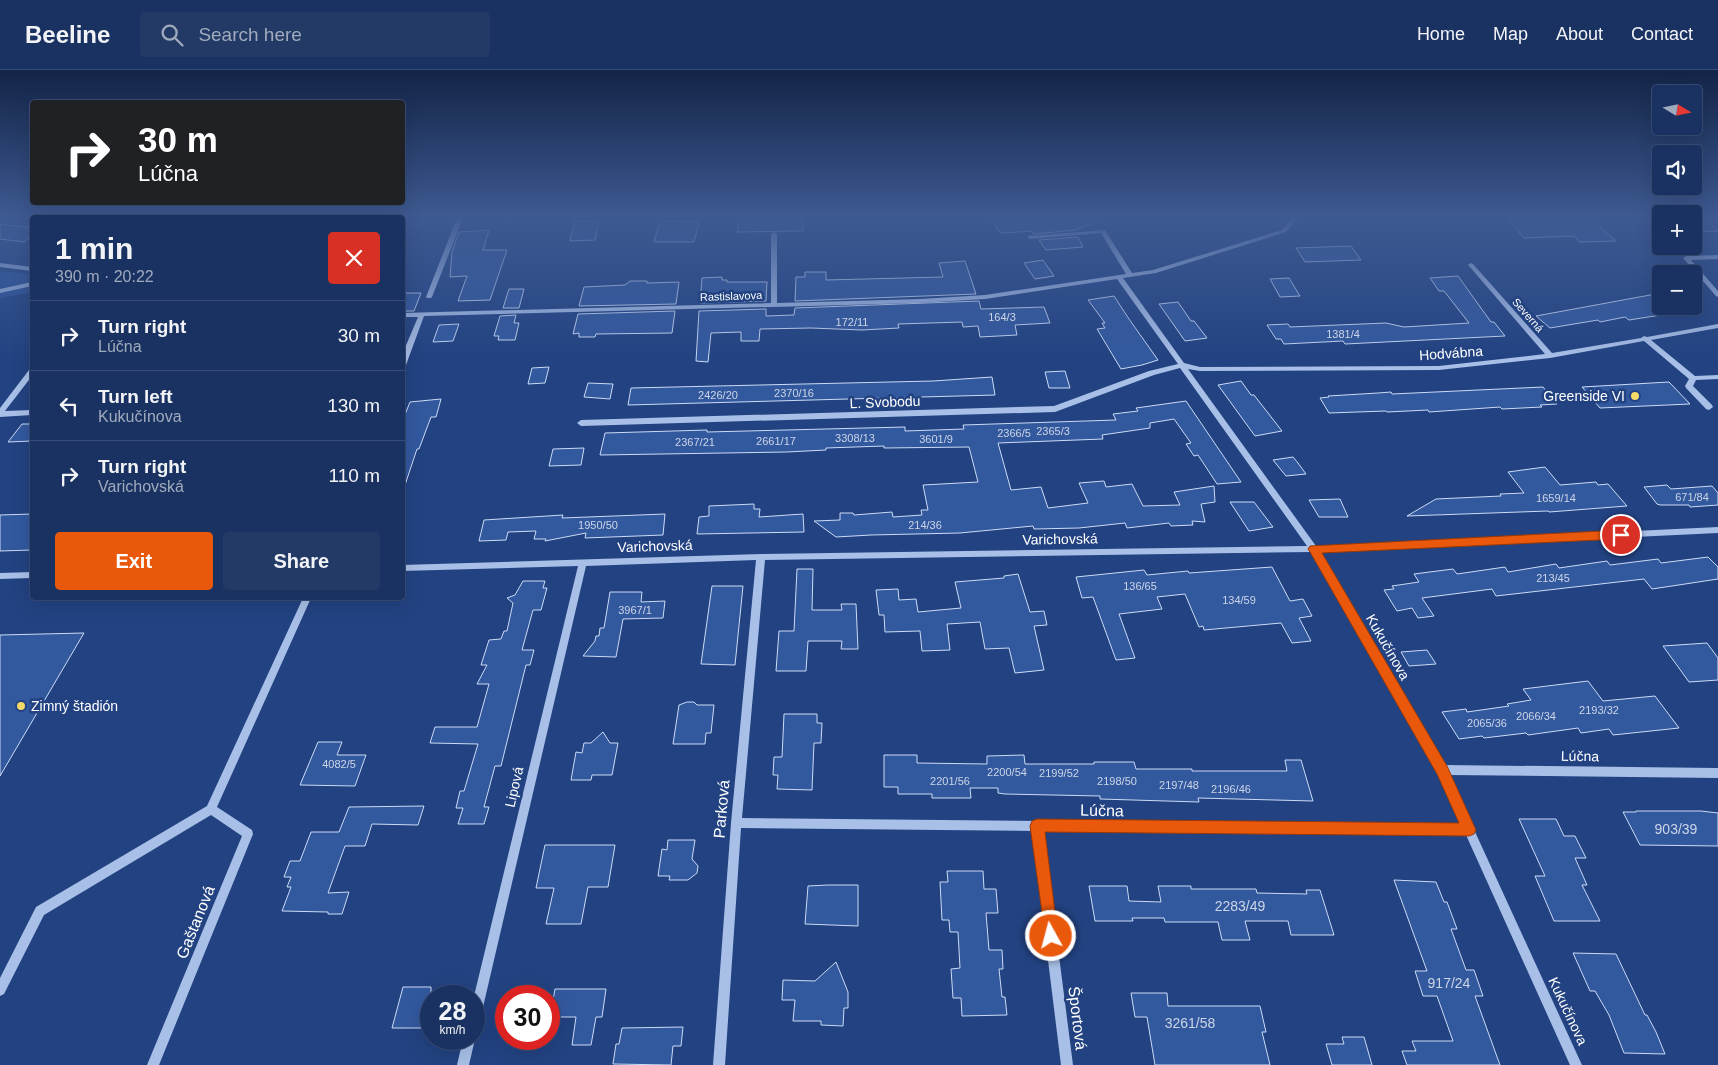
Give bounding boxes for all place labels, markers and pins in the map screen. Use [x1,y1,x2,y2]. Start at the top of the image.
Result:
place label: Greenside VI [1543,388,1625,404]
marker: Greenside VI [1629,390,1641,402]
pin [1600,514,1642,556]
place label: Zimný štadión [31,698,118,714]
marker: Zimný štadión [15,700,27,712]

